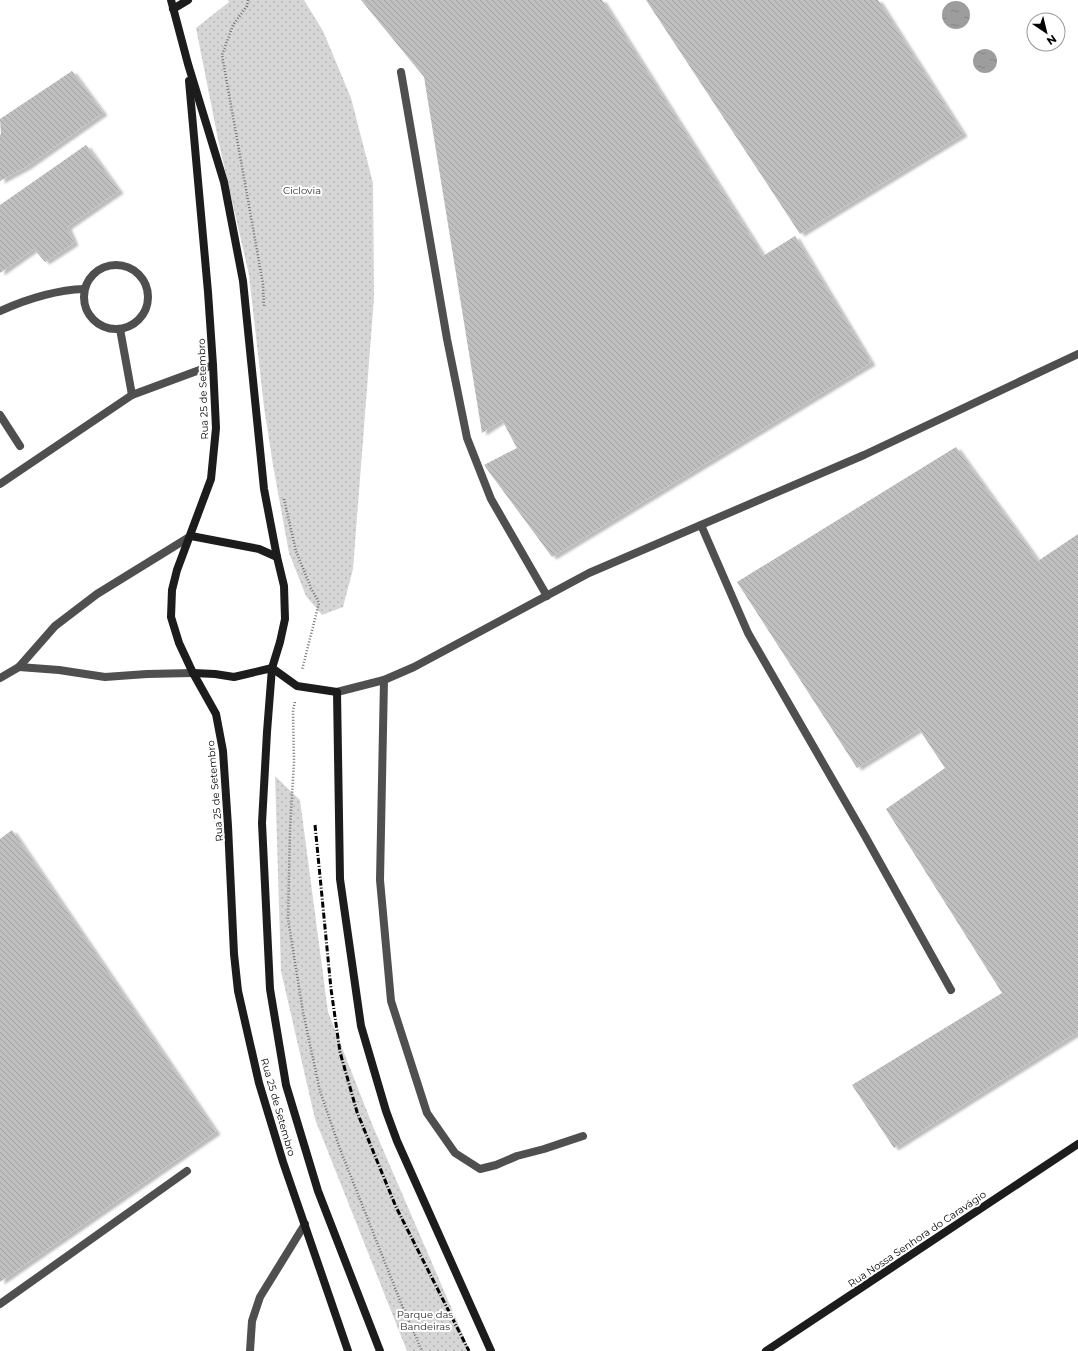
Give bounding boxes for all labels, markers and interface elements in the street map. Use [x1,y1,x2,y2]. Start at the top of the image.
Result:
north arrow [1026,12,1066,52]
text: N [1044,32,1059,48]
park label: Ciclovia [283,184,321,197]
street label: Rua 25 de Setembro [195,338,211,440]
street label: Rua 25 de Setembro [204,740,226,842]
street label: Rua 25 de Setembro [258,1056,298,1158]
street label: Rua Nossa Senhora do Caravágio [845,1188,989,1290]
park label: Parque das Bandeiras [397,1308,453,1333]

